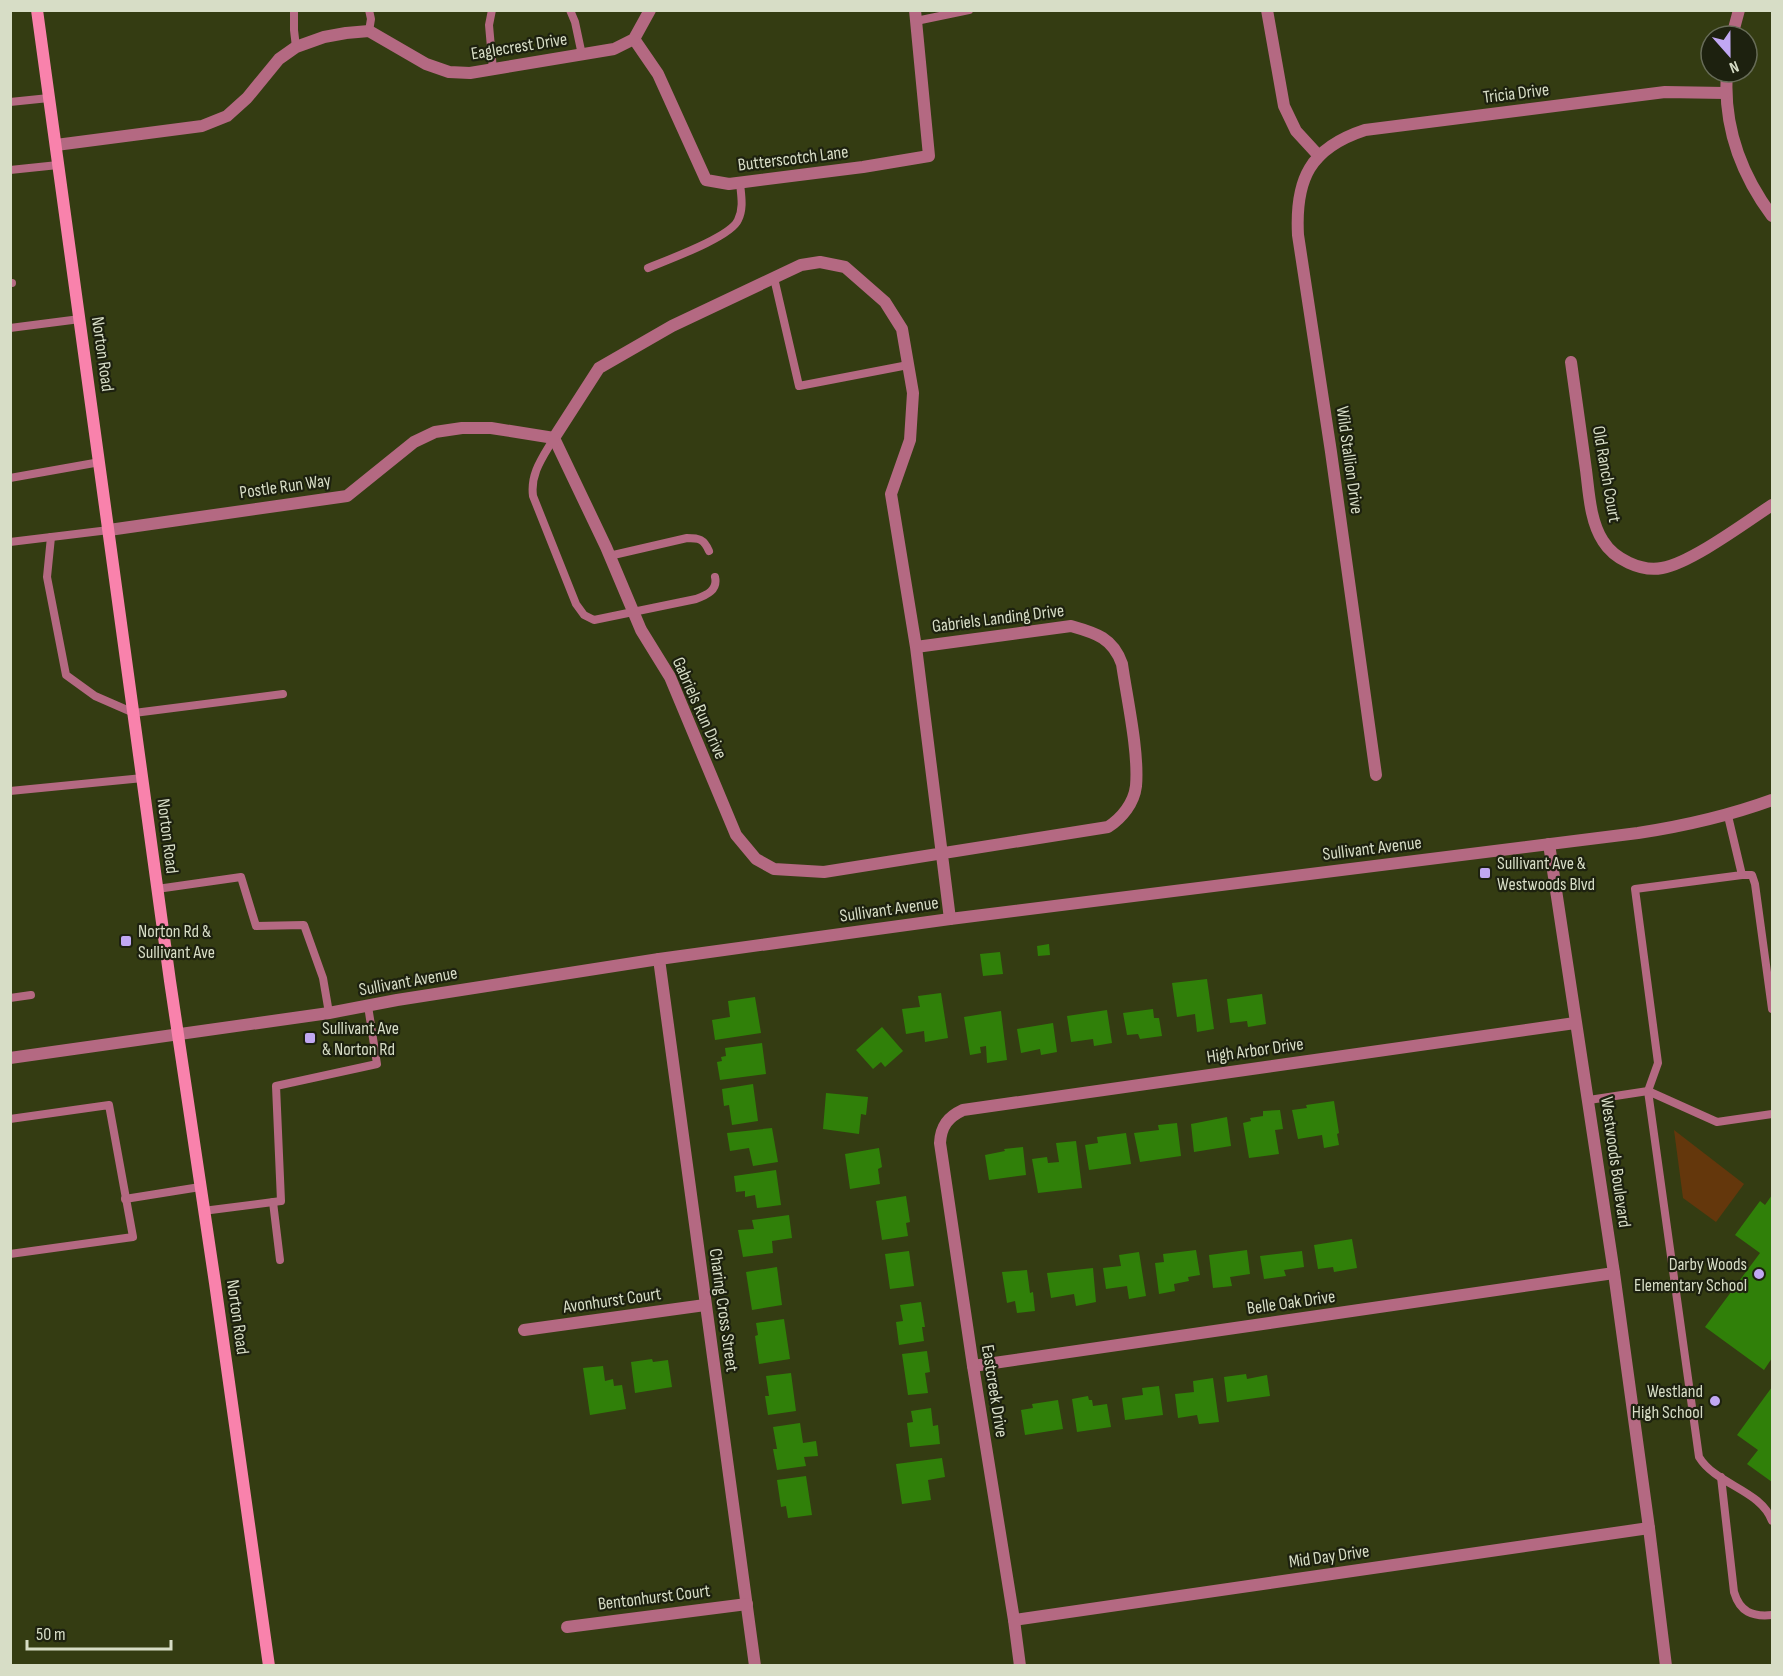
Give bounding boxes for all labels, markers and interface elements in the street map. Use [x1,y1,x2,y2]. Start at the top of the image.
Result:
north arrow [1699,24,1759,84]
street label: Eaglecrest Drive [469,29,569,64]
text: N [1726,56,1741,77]
street label: Tricia Drive [1482,79,1550,108]
street label: Butterscotch Lane [737,141,850,176]
street label: Norton Road [87,315,118,393]
street label: Wild Stallion Drive [1332,405,1367,515]
street label: Old Ranch Court [1588,424,1625,524]
street label: Postle Run Way [238,470,332,503]
street label: Gabriels Landing Drive [931,600,1065,637]
street label: Gabriels Run Drive [668,654,731,763]
street label: Norton Road [152,797,183,875]
street label: Sullivant Avenue [1321,832,1423,865]
place label: Sullivant Ave & Westwoods Blvd [1497,853,1595,895]
marker: Sullivant Ave & Westwoods Blvd [1478,866,1492,880]
street label: Sullivant Avenue [838,892,940,927]
place label: Norton Rd & Sullivant Ave [138,921,215,963]
marker: Norton Rd & Sullivant Ave [119,934,133,948]
street label: Sullivant Avenue [357,963,459,1000]
place label: Sullivant Ave & Norton Rd [322,1018,399,1060]
marker: Sullivant Ave & Norton Rd [303,1031,317,1045]
street label: High Arbor Drive [1205,1033,1305,1068]
street label: Westwoods Boulevard [1596,1095,1635,1229]
street label: Charing Cross Street [704,1247,743,1374]
place label: Darby Woods Elementary School [1634,1254,1747,1296]
marker: Darby Woods Elementary School [1752,1267,1766,1281]
street label: Norton Road [222,1278,253,1356]
street label: Avonhurst Court [561,1283,663,1318]
street label: Belle Oak Drive [1246,1286,1337,1319]
street label: Eastcreek Drive [977,1343,1012,1439]
place label: Westland High School [1632,1381,1703,1423]
marker: Westland High School [1708,1394,1722,1408]
street label: Mid Day Drive [1287,1540,1371,1573]
street label: Bentonhurst Court [597,1580,712,1615]
scale bar [27,1613,171,1651]
text: 50 m [36,1624,66,1645]

